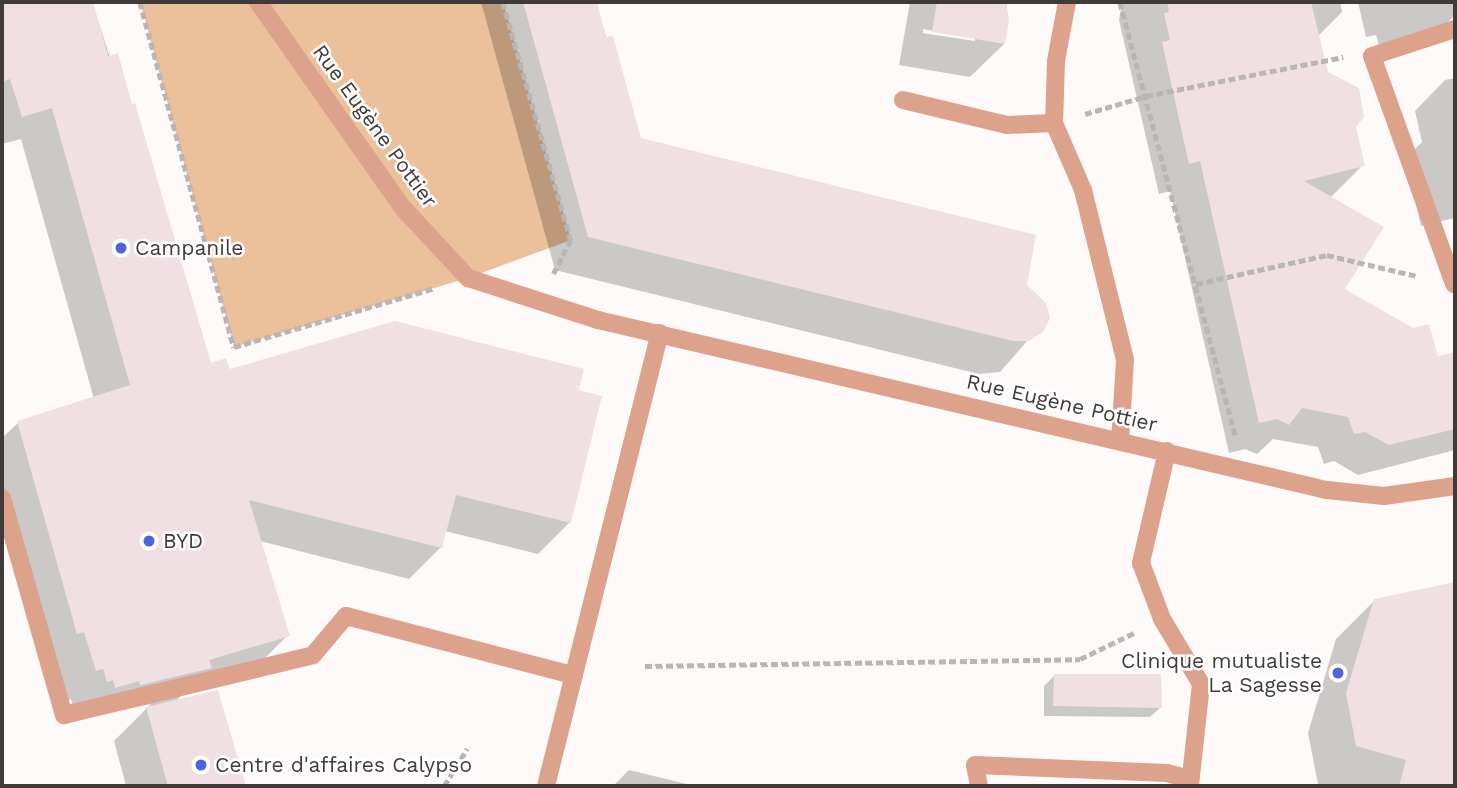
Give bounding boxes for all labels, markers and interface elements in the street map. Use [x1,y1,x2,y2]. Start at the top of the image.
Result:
street label: Rue Eugène Pottier [307,40,443,212]
place label: Campanile [135,235,243,261]
marker: Campanile [113,240,129,256]
street label: Rue Eugène Pottier [964,369,1160,437]
place label: BYD [163,528,203,554]
marker: BYD [141,533,157,549]
place label: Clinique mutualiste La Sagesse [1121,648,1322,698]
marker: Clinique mutualiste La Sagesse [1328,663,1348,683]
place label: Centre d'affaires Calypso [215,752,472,778]
marker: Centre d'affaires Calypso [193,757,209,773]

